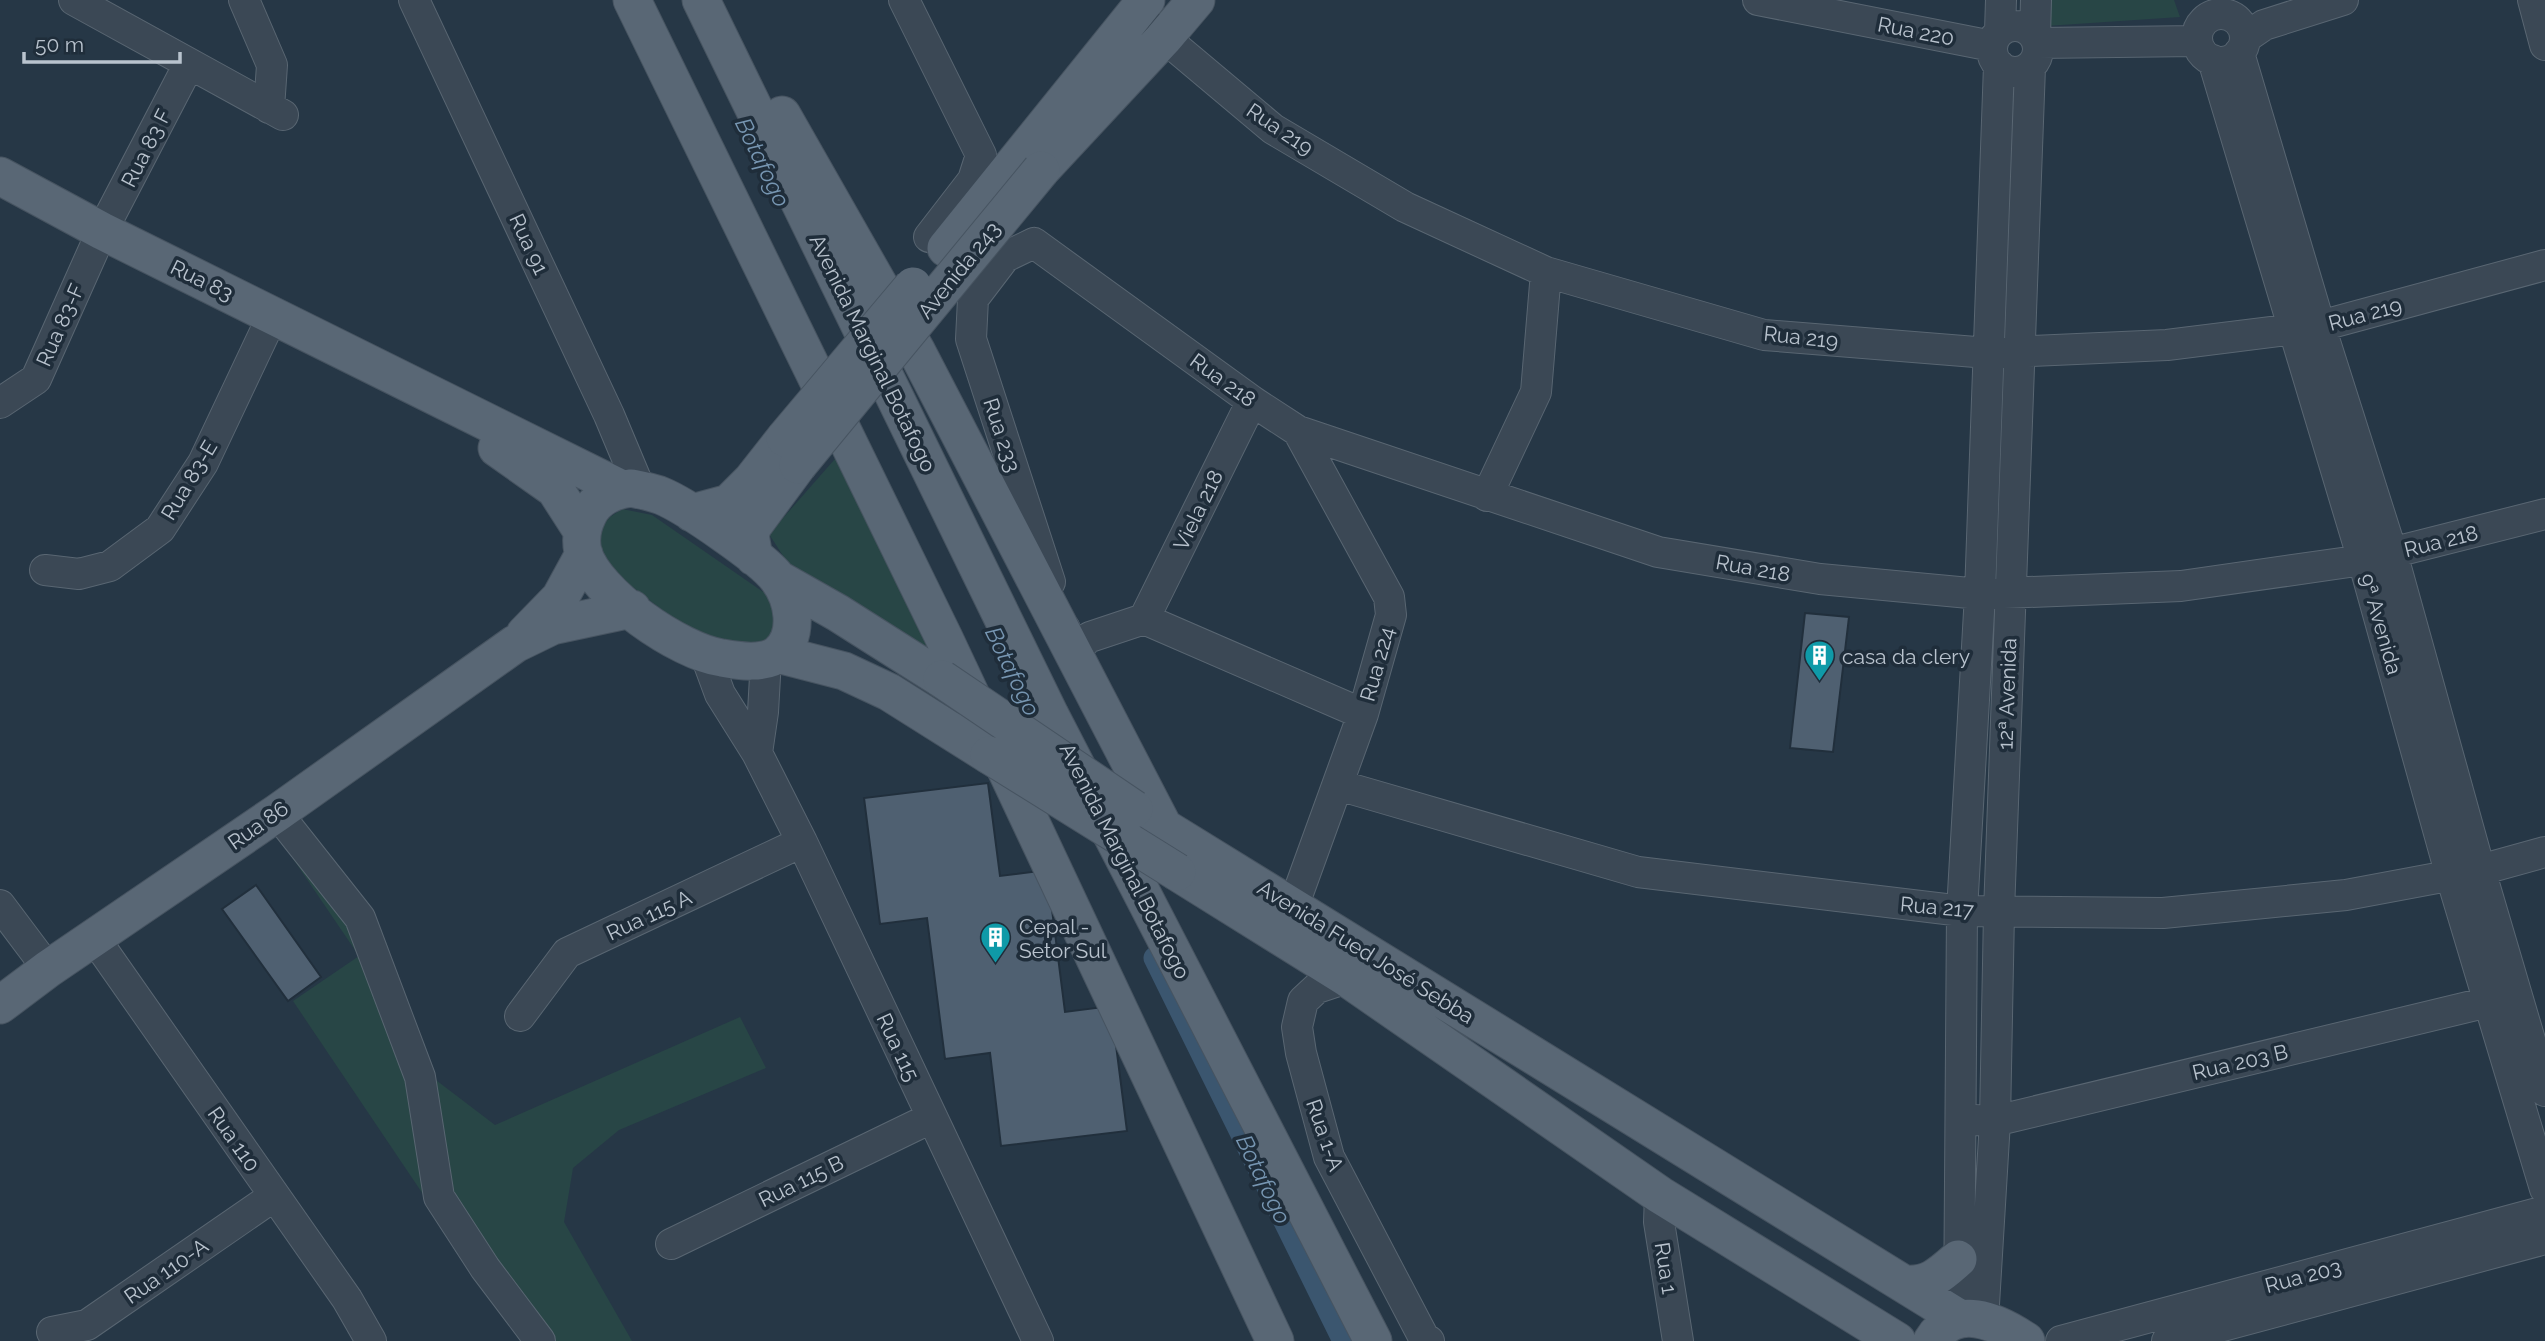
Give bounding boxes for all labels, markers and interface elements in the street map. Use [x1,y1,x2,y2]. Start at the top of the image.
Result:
street label: Rua 220 [1876,11,1956,51]
scale bar [24,21,180,65]
text: 50 m [35,32,84,57]
street label: Rua 219 [1242,98,1318,160]
street label: Rua 83 F [116,105,176,191]
water label: Botafogo [730,113,796,211]
street label: Rua 91 [504,210,554,278]
street label: Avenida 243 [912,217,1006,323]
street label: Avenida Marginal Botafogo [805,230,941,476]
street label: Rua 83 [167,254,237,306]
street label: Rua 83-F [31,280,89,370]
street label: Rua 219 [2326,292,2404,336]
street label: Rua 219 [1762,321,1840,353]
street label: Rua 218 [1185,348,1261,412]
street label: Rua 233 [978,395,1026,475]
street label: Rua 83-E [156,436,222,524]
street label: Viela 218 [1168,466,1228,554]
street label: Rua 218 [2401,520,2481,562]
street label: Rua 218 [1714,549,1792,587]
street label: 9ª Avenida [2355,571,2407,677]
water label: Botafogo [980,622,1046,720]
street label: Rua 224 [1354,624,1400,704]
street label: 12ª Avenida [1993,638,2021,750]
building icon: casa da clery [1802,639,1836,683]
place label: casa da clery [1842,644,1970,669]
street label: Avenida Marginal Botafogo [1055,739,1195,983]
street label: Rua 86 [223,795,293,855]
street label: Avenida Fued José Sebba [1253,875,1479,1029]
street label: Rua 115 A [602,884,696,946]
street label: Rua 217 [1899,891,1976,923]
place label: Cepal - Setor Sul [1019,914,1107,963]
building icon: Cepal - Setor Sul [979,921,1013,965]
street label: Rua 115 [871,1009,925,1085]
street label: Rua 203 B [2190,1039,2290,1085]
street label: Rua 1-A [1301,1096,1349,1174]
street label: Rua 110 [203,1102,265,1176]
water label: Botafogo [1231,1130,1297,1228]
street label: Rua 115 B [754,1150,848,1212]
street label: Rua 110-A [119,1233,213,1309]
street label: Rua 1 [1650,1240,1682,1296]
street label: Rua 203 [2262,1254,2344,1298]

